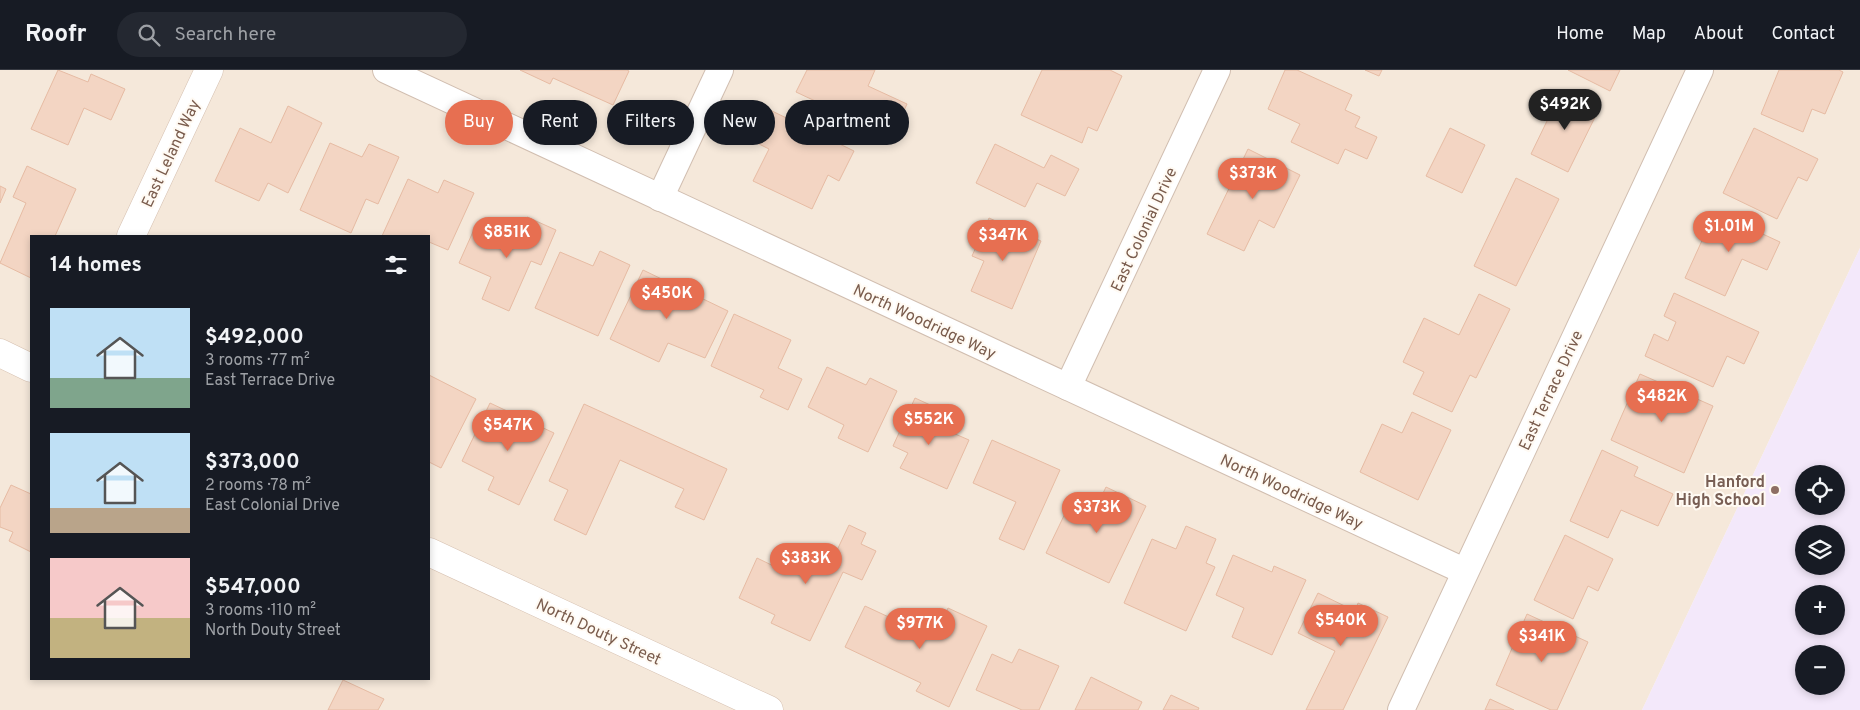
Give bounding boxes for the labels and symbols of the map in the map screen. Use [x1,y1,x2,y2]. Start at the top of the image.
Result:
pin: $492K [1530,88,1600,131]
street label: East Leland Way [138,97,206,211]
pin: $373K [1218,158,1288,200]
street label: East Colonial Drive [1107,165,1182,295]
pin: $1.01M [1688,210,1770,253]
pin: $851K [472,216,542,259]
pin: $347K [968,220,1038,262]
pin: $450K [632,278,702,320]
street label: North Woodridge Way [850,281,999,365]
street label: East Terrace Drive [1515,328,1588,454]
pin: $482K [1627,380,1697,423]
pin: $552K [894,404,964,446]
pin: $547K [473,410,543,452]
street label: North Woodridge Way [1217,451,1366,535]
place label: Hanford High School [1676,473,1765,511]
marker: Hanford High School [1769,484,1781,496]
pin: $373K [1062,492,1132,534]
pin: $383K [771,542,841,585]
street label: North Douty Street [532,595,664,671]
pin: $540K [1306,604,1376,647]
pin: $977K [885,608,955,650]
pin: $341K [1507,620,1577,663]

